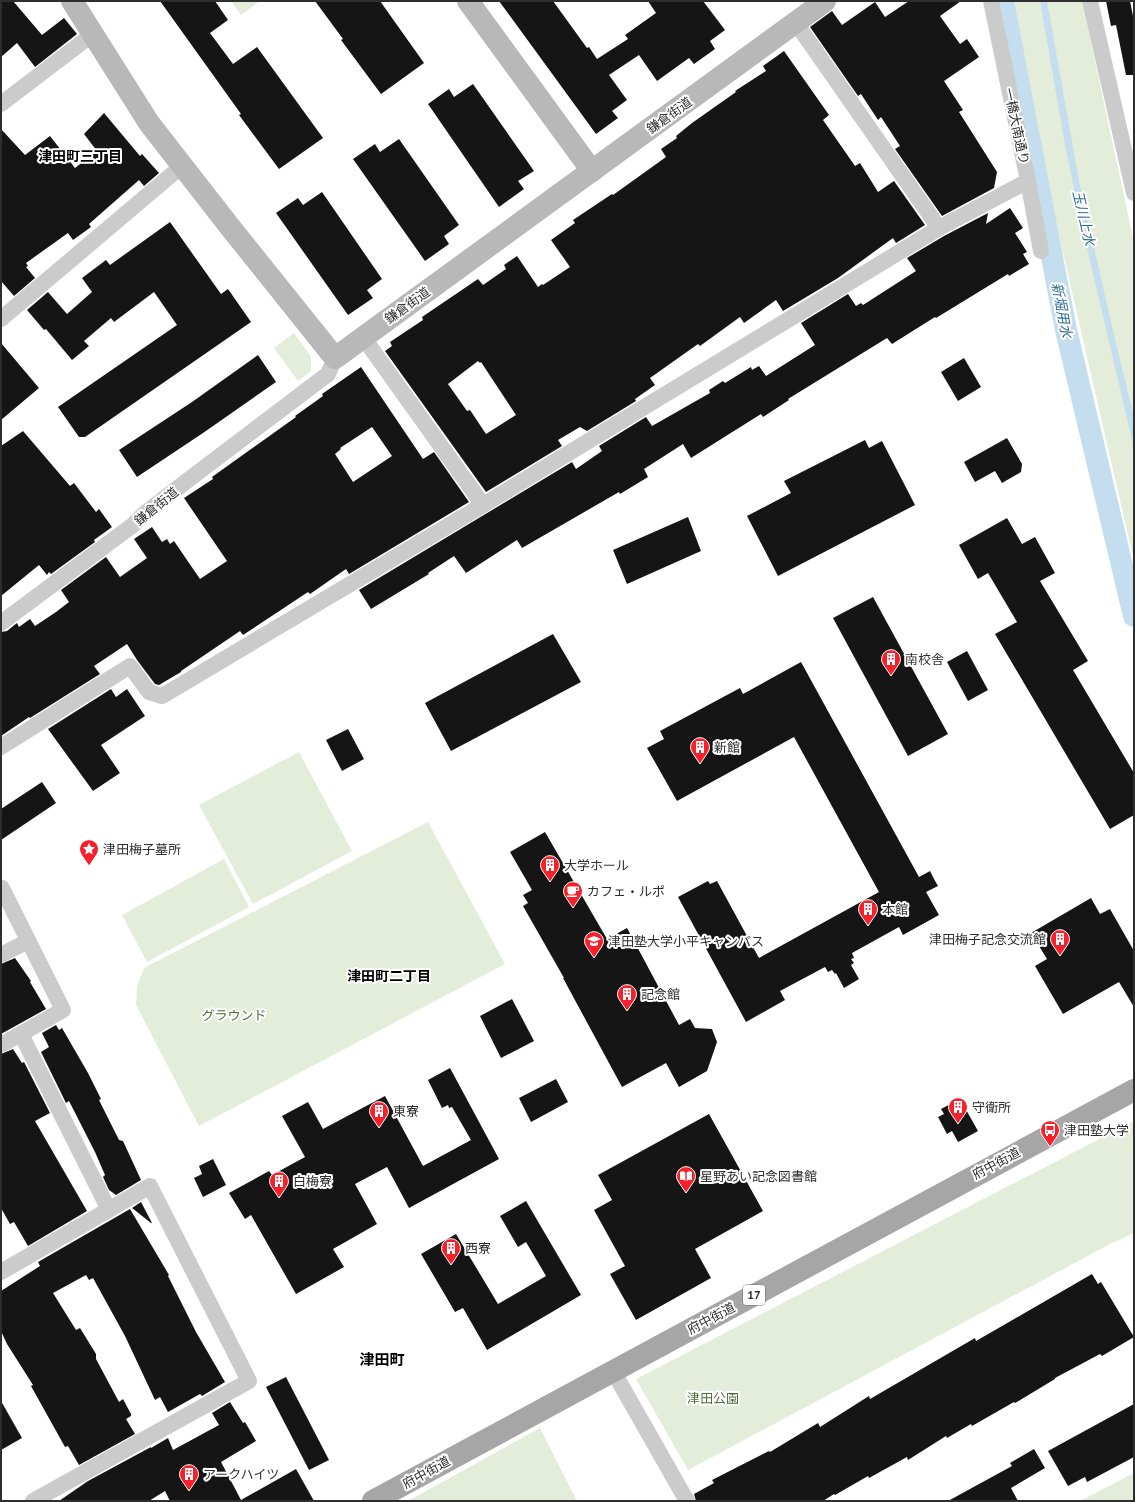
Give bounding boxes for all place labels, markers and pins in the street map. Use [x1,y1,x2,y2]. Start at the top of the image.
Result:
building icon: 南校舎 [880,648,902,676]
place label: 南校舎 [905,651,944,668]
building icon: 新館 [689,736,711,764]
place label: 新館 [714,739,740,756]
place icon: 津田梅子墓所 [78,838,100,866]
place label: 津田梅子墓所 [103,841,181,858]
building icon: 大学ホール [539,854,561,882]
place label: 大学ホール [564,857,629,874]
cafe icon: カフェ・ルポ [562,880,584,908]
place label: カフェ・ルポ [587,883,665,900]
building icon: 本館 [857,898,879,926]
place label: 本館 [882,901,908,918]
building icon: 津田梅子記念交流館 [1049,928,1071,956]
school or university icon: 津田塾大学小平キャンパス [583,930,605,958]
place label: 津田梅子記念交流館 [929,931,1046,948]
place label: 津田塾大学小平キャンパス [608,933,764,950]
building icon: 記念館 [616,983,638,1011]
place label: 記念館 [641,986,680,1003]
building icon: 守衛所 [947,1096,969,1124]
place label: 守衛所 [972,1099,1011,1116]
building icon: 東寮 [368,1100,390,1128]
place label: 東寮 [393,1103,419,1120]
bus stop icon: 津田塾大学 [1039,1119,1061,1147]
place label: 津田塾大学 [1064,1122,1129,1139]
library icon: 星野あい記念図書館 [675,1165,697,1193]
place label: 星野あい記念図書館 [700,1168,817,1185]
building icon: 白梅寮 [268,1170,290,1198]
place label: 白梅寮 [293,1173,332,1190]
building icon: 西寮 [440,1237,462,1265]
place label: 西寮 [465,1240,491,1257]
building icon: アークハイツ [178,1463,200,1491]
place label: アークハイツ [203,1466,279,1483]

